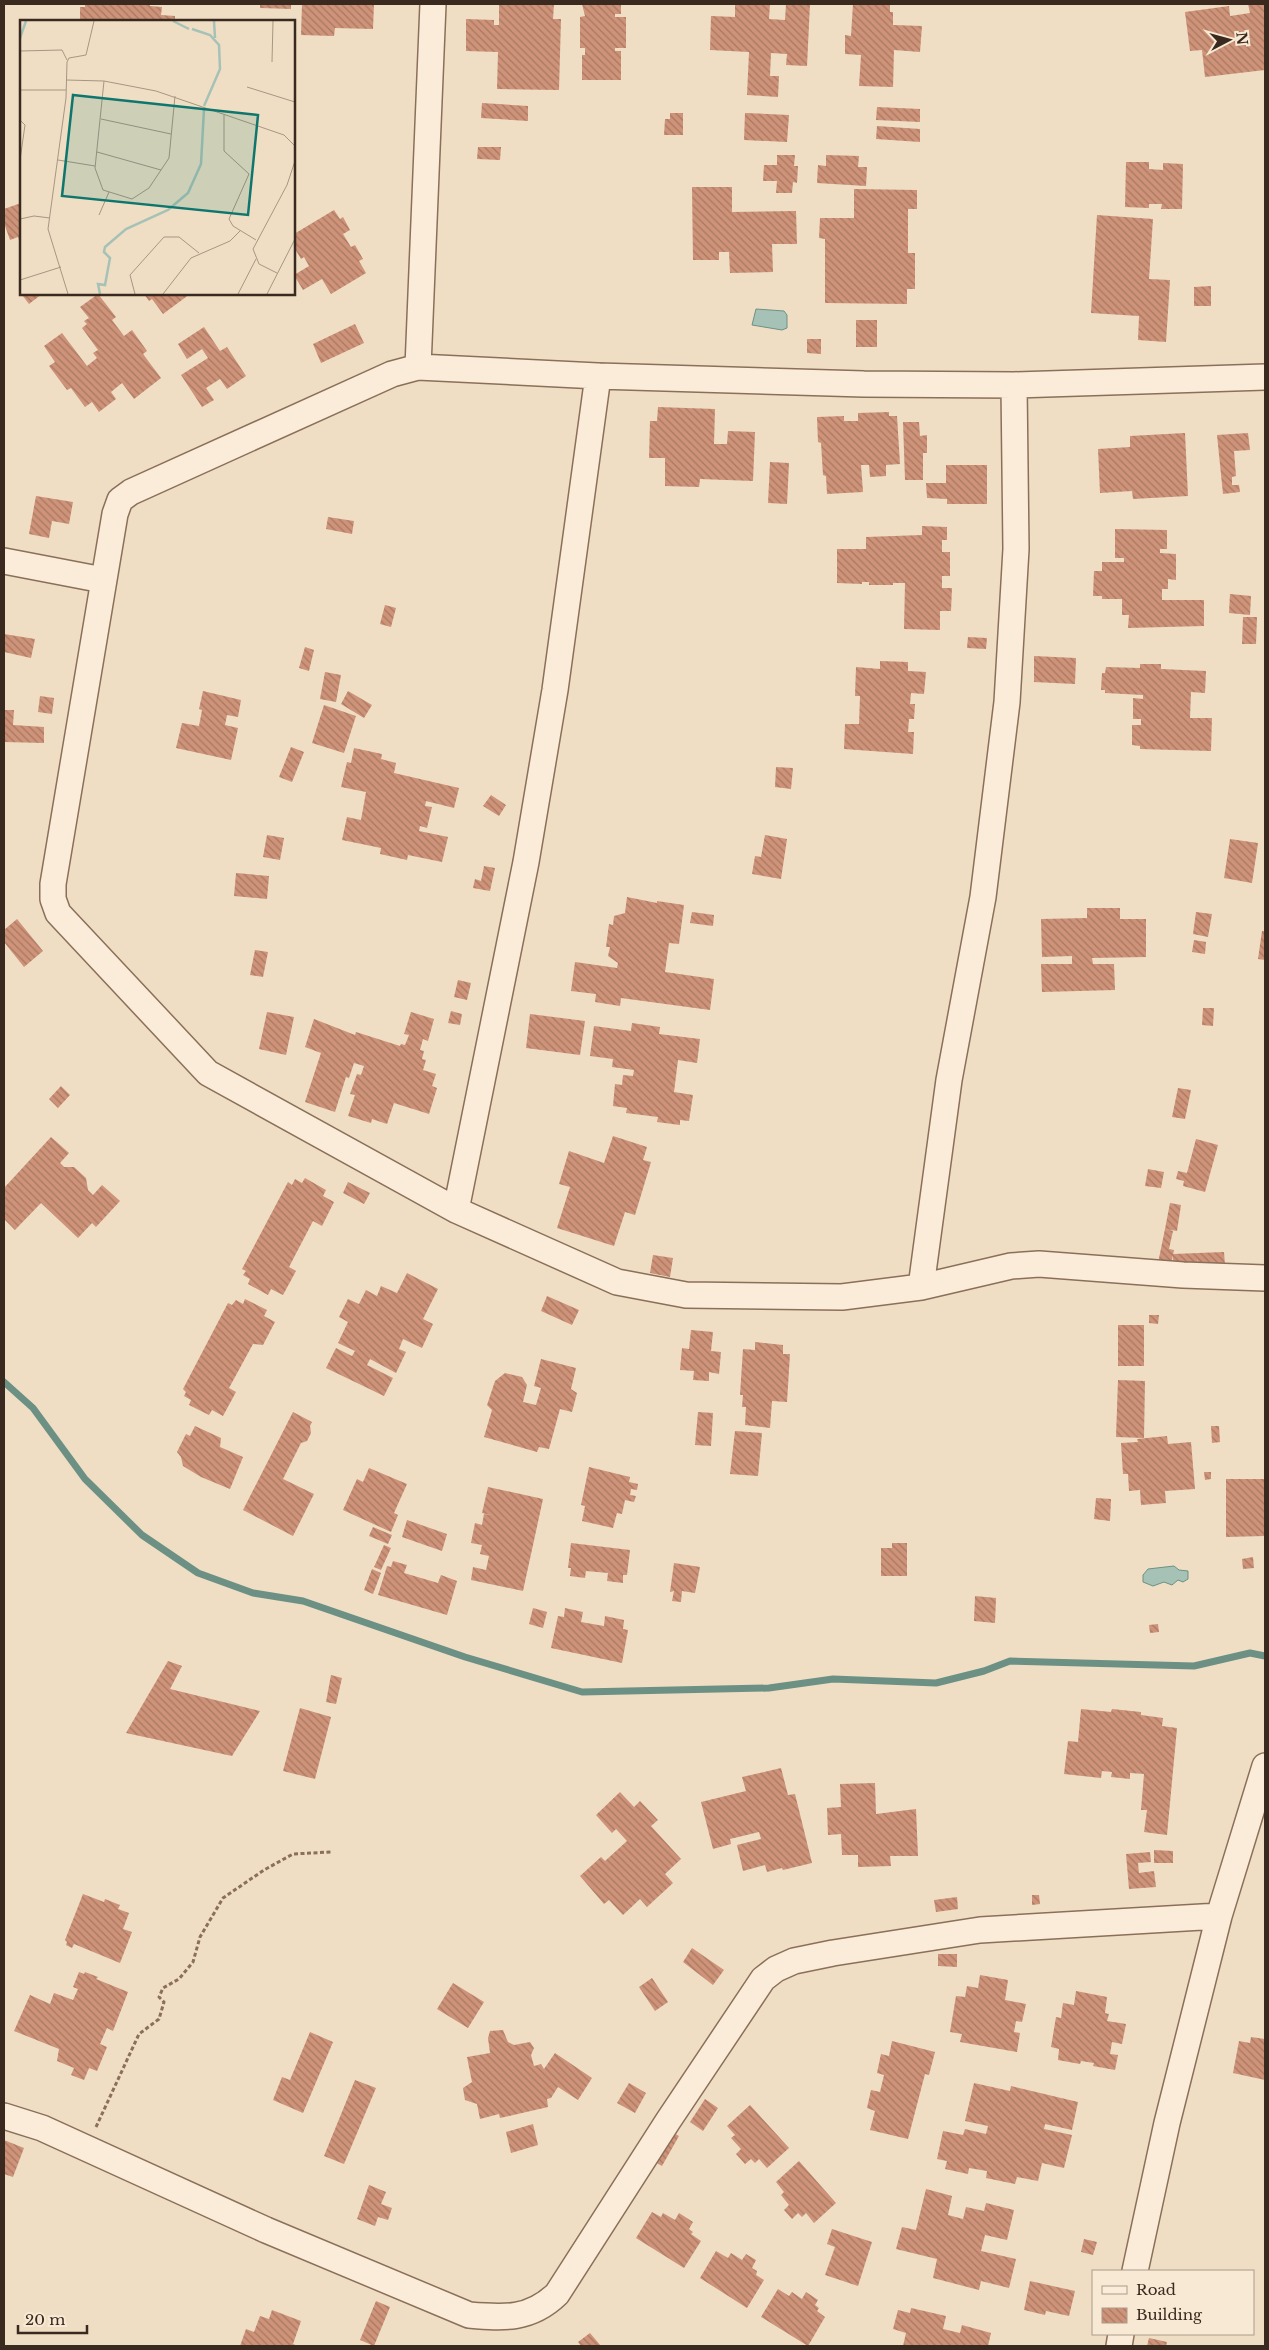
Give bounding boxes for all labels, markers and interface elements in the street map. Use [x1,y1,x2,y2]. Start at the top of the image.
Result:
north arrow [1204,15,1254,65]
inset map [20,20,295,295]
text: N [1232,31,1252,46]
legend [1092,2270,1254,2335]
text: Road [1136,2280,1176,2299]
scale bar [18,2302,86,2334]
text: Building [1136,2305,1203,2324]
text: 20 m [25,2310,65,2329]

